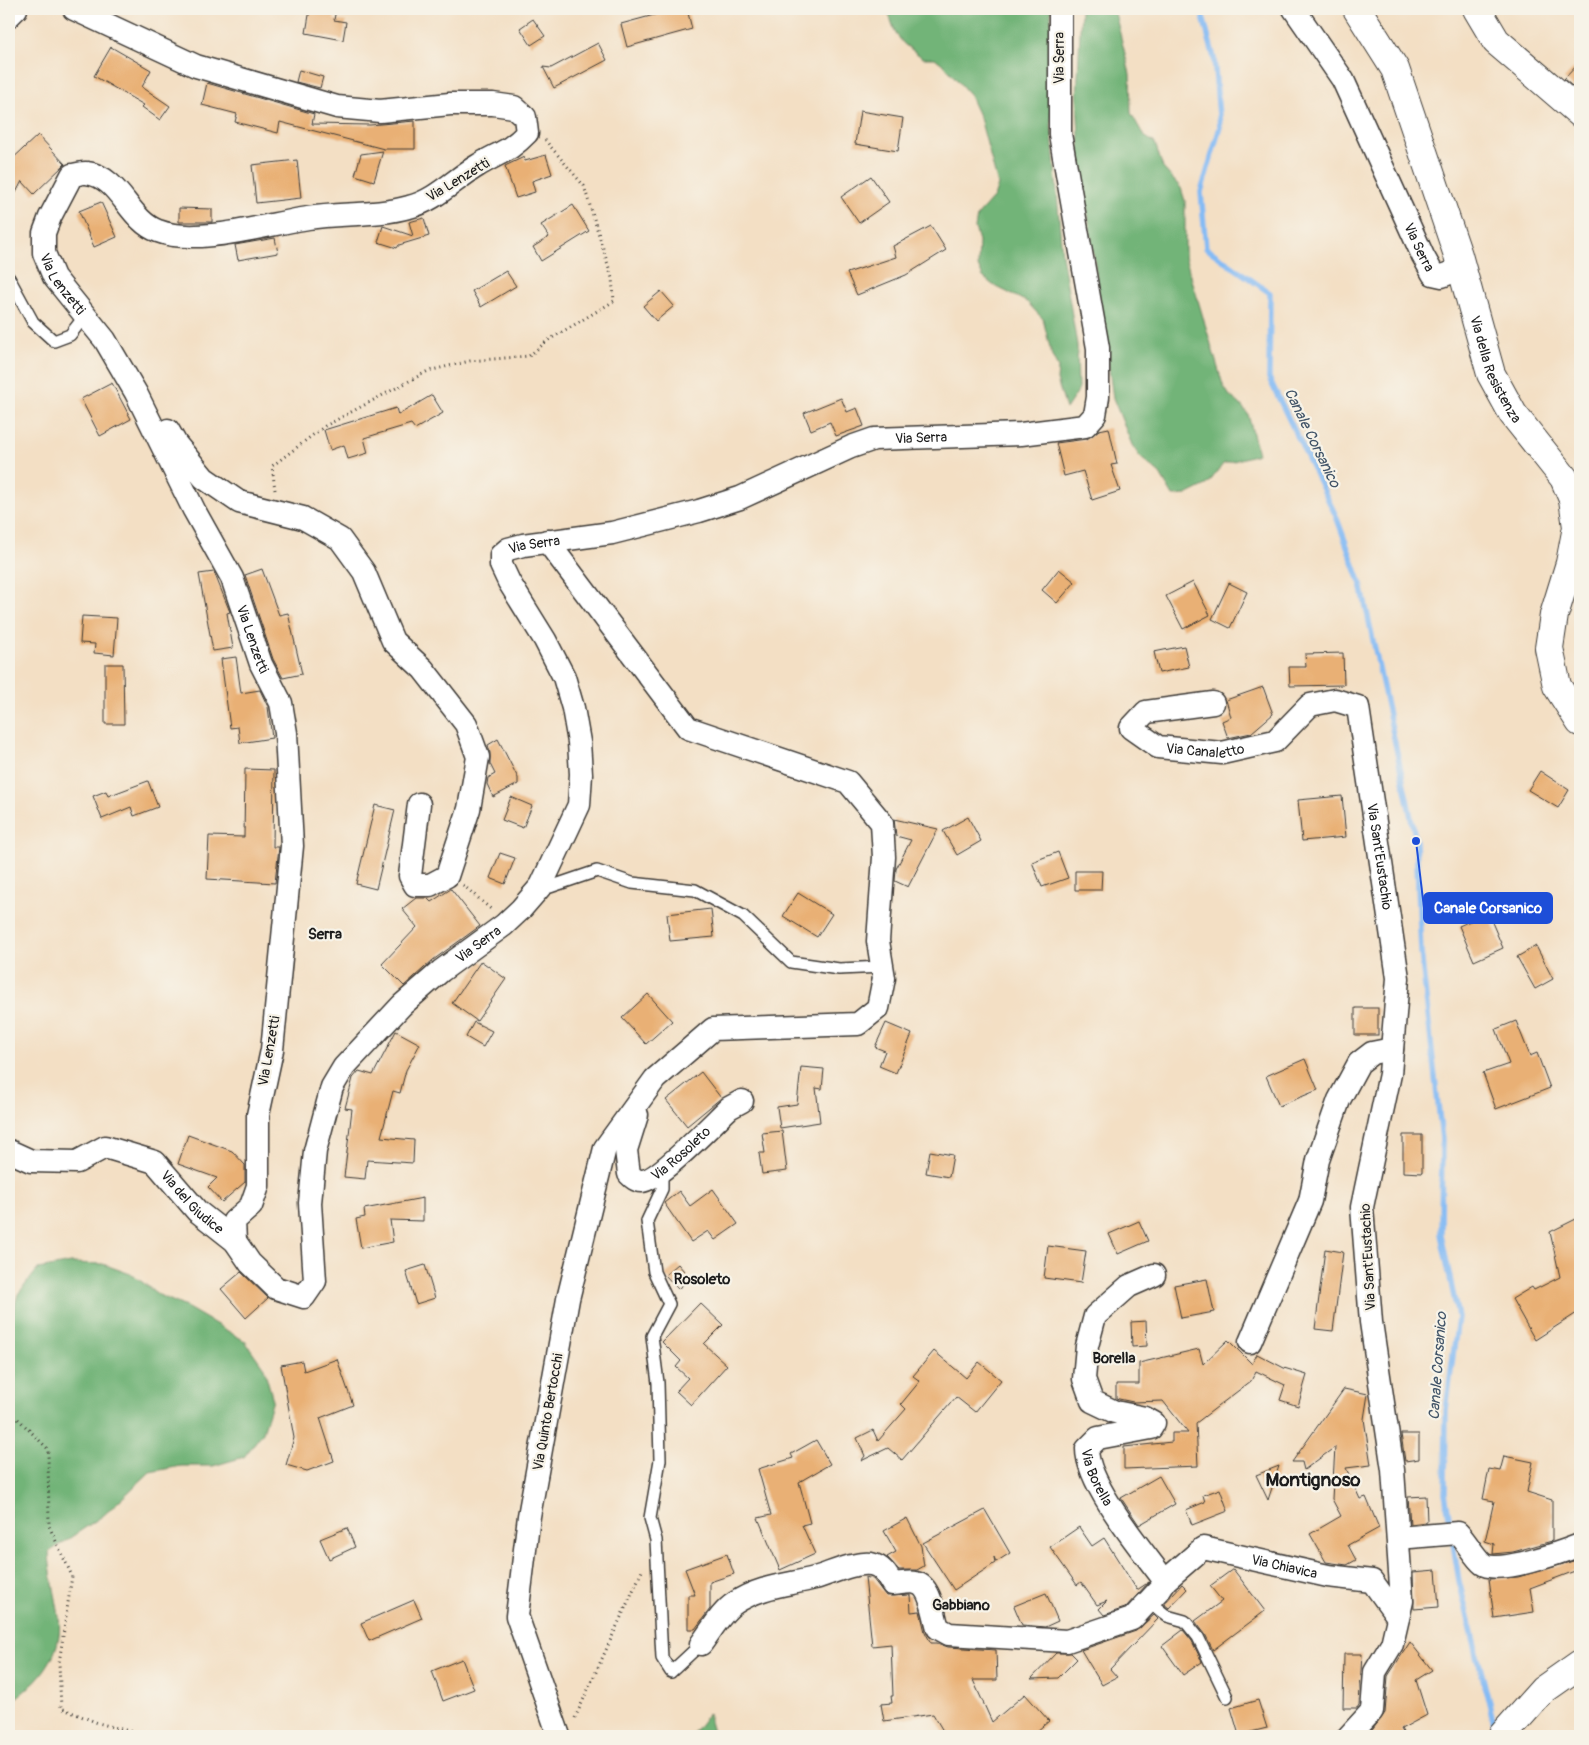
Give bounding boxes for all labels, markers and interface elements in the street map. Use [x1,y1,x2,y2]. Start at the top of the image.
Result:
street label: Via Serra [1051,32,1068,84]
street label: Via Lenzetti [423,154,493,206]
street label: Via Serra [1401,220,1438,274]
street label: Via Lenzetti [36,251,90,318]
street label: Via della Resistenza [1467,314,1525,426]
water label: Canale Corsanico [1280,385,1345,492]
street label: Via Serra [895,428,947,447]
street label: Via Serra [506,532,561,557]
street label: Via Lenzetti [233,603,273,676]
street label: Via Canaletto [1165,739,1246,762]
street label: Via Sant'Eustachio [1364,802,1396,911]
callout: Canale Corsanico [1424,893,1552,923]
text: Canale Corsanico [1434,899,1542,918]
street label: Via Serra [452,922,504,966]
district label: Serra [308,925,342,944]
street label: Via Lenzetti [254,1014,284,1087]
street label: Via Rosoleto [648,1122,714,1184]
street label: Via del Giudice [157,1167,227,1237]
street label: Via Sant'Eustachio [1357,1202,1379,1311]
district label: Rosoleto [674,1270,730,1289]
water label: Canale Corsanico [1425,1310,1451,1421]
district label: Borella [1092,1349,1136,1368]
street label: Via Quinto Bertocchi [529,1352,567,1472]
street label: Via Borella [1078,1448,1117,1509]
district label: Montignoso [1266,1468,1361,1492]
street label: Via Chiavica [1250,1551,1319,1582]
district label: Gabbiano [932,1596,990,1615]

